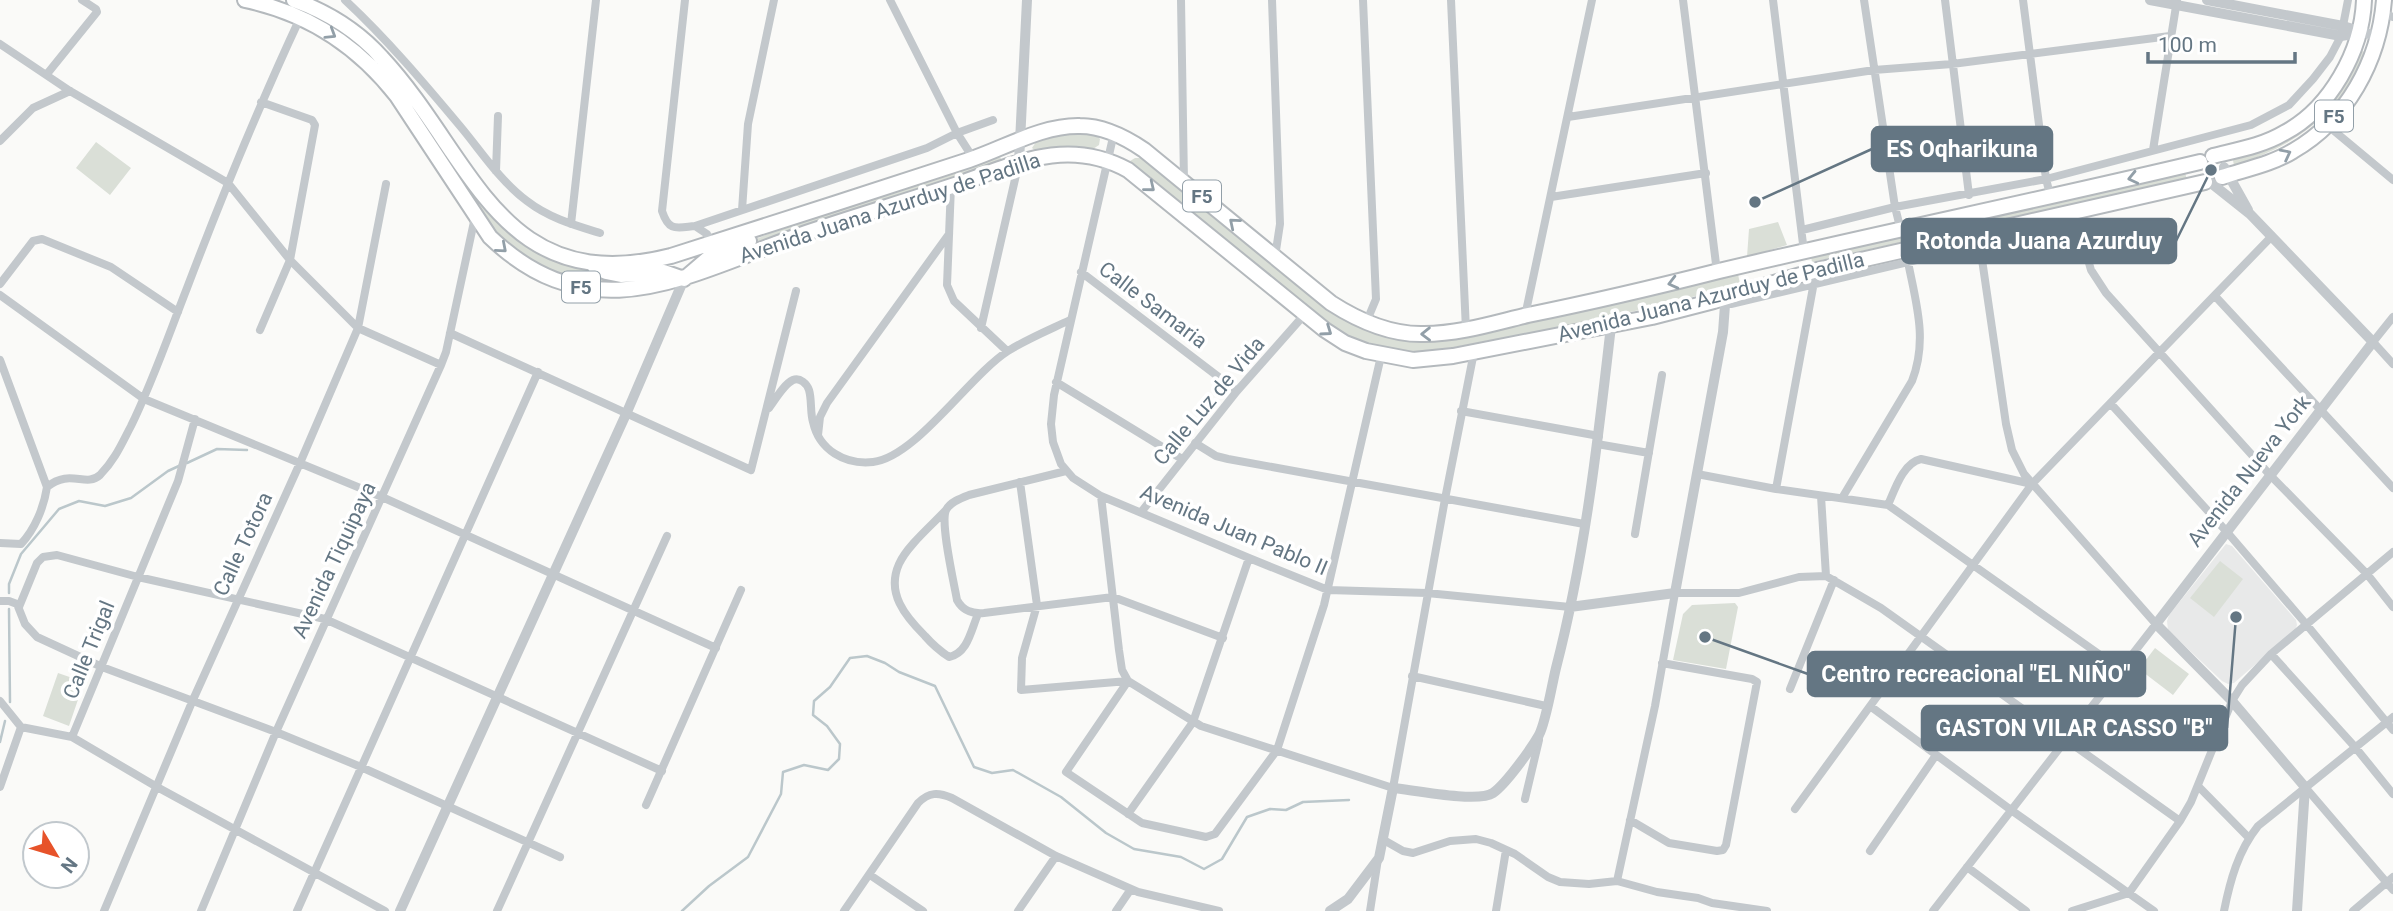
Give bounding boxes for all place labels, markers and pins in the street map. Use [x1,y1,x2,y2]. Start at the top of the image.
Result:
callout: ES Oqharikuna [1872,127,2052,171]
callout: Rotonda Juana Azurduy [1902,219,2176,263]
callout: Centro recreacional "EL NIÑO" [1808,652,2145,696]
callout: GASTON VILAR CASSO "B" [1922,706,2227,750]

